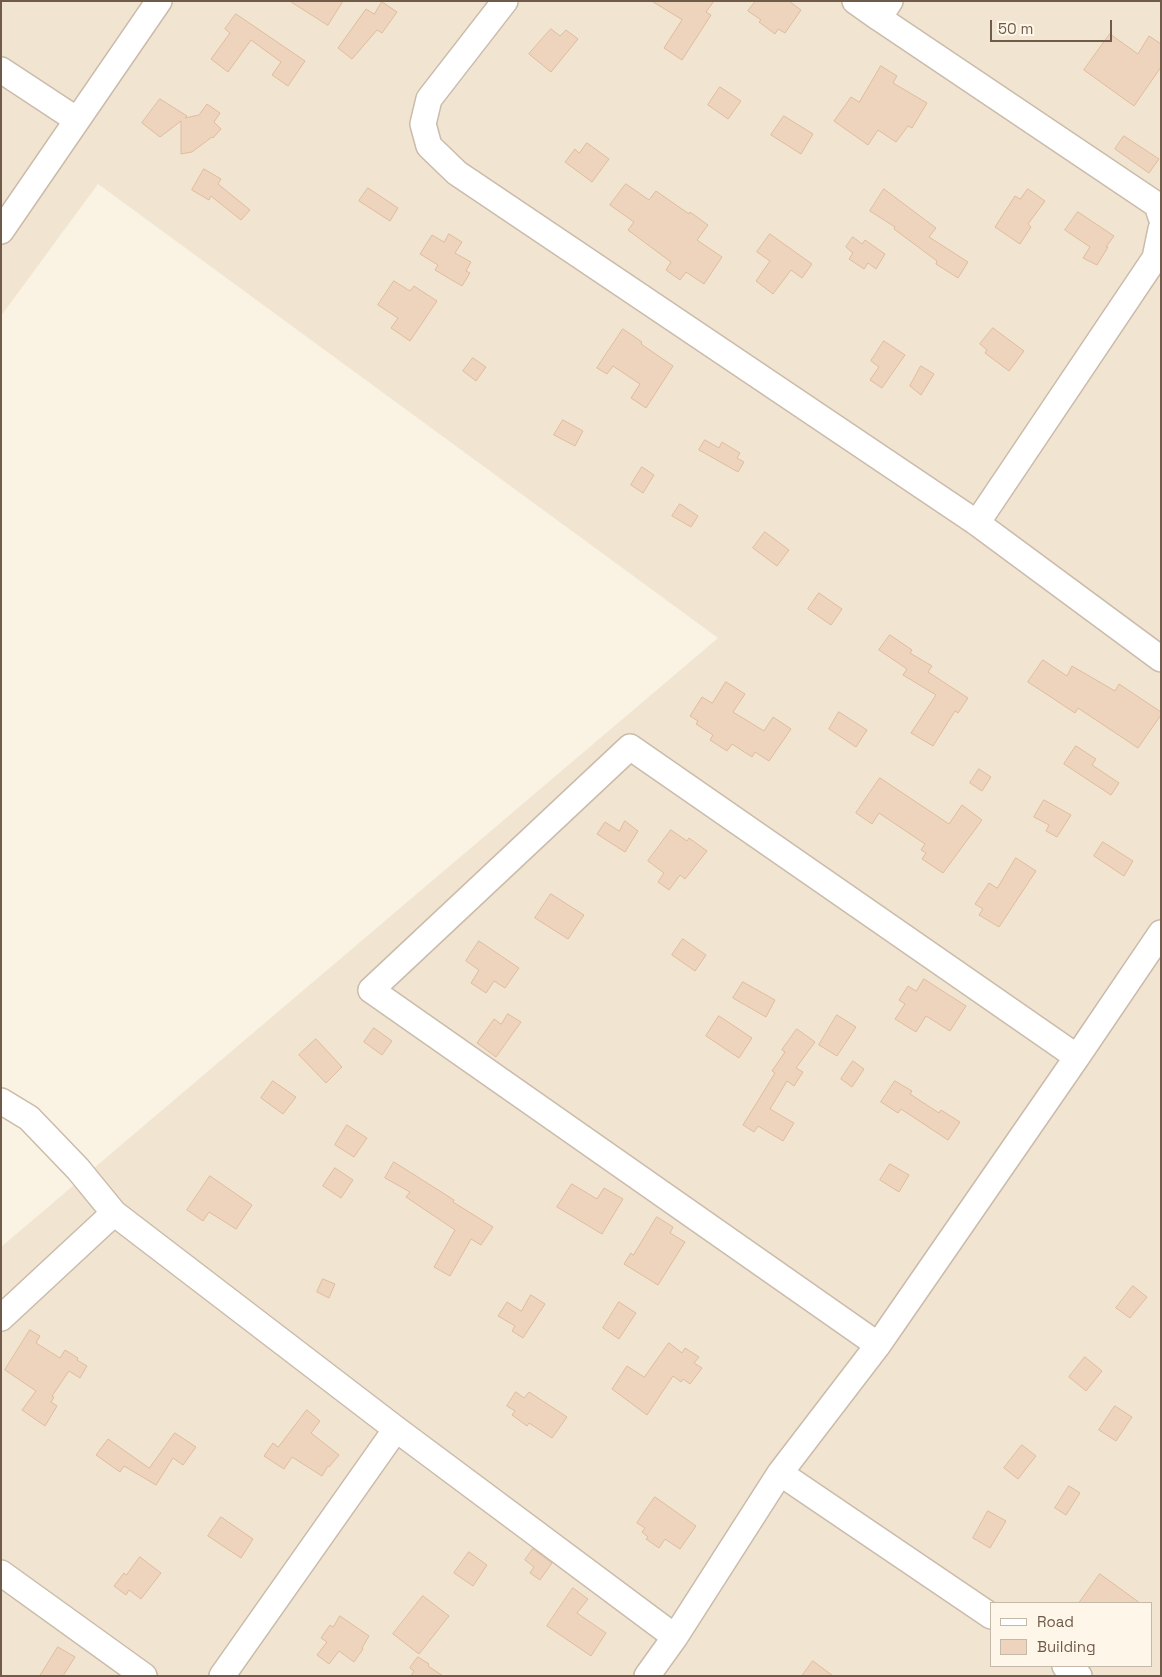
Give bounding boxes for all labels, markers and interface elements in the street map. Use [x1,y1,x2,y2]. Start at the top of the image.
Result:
scale bar [992,10,1114,42]
text: 50 m [998,19,1033,38]
legend [990,1602,1152,1667]
text: Road [1037,1612,1074,1631]
text: Building [1037,1637,1096,1656]

